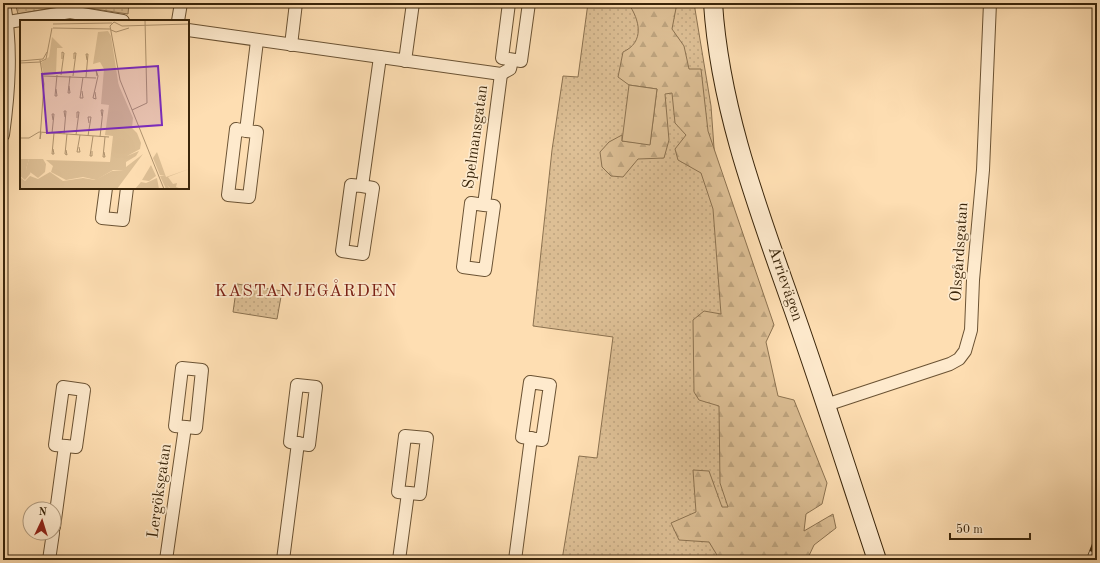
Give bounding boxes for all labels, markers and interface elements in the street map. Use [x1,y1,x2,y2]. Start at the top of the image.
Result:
inset map [20,20,189,189]
street label: Spelmansgatan [461,84,491,190]
street label: Olsgårdsgatan [949,201,971,302]
street label: Arrievägen [765,244,805,324]
district label: KASTANJEGÅRDEN [214,279,398,300]
street label: Lergöksgatan [145,442,175,539]
north arrow [22,501,62,541]
text: N [38,507,48,518]
scale bar [950,515,1030,541]
text: 50 m [956,523,983,536]

